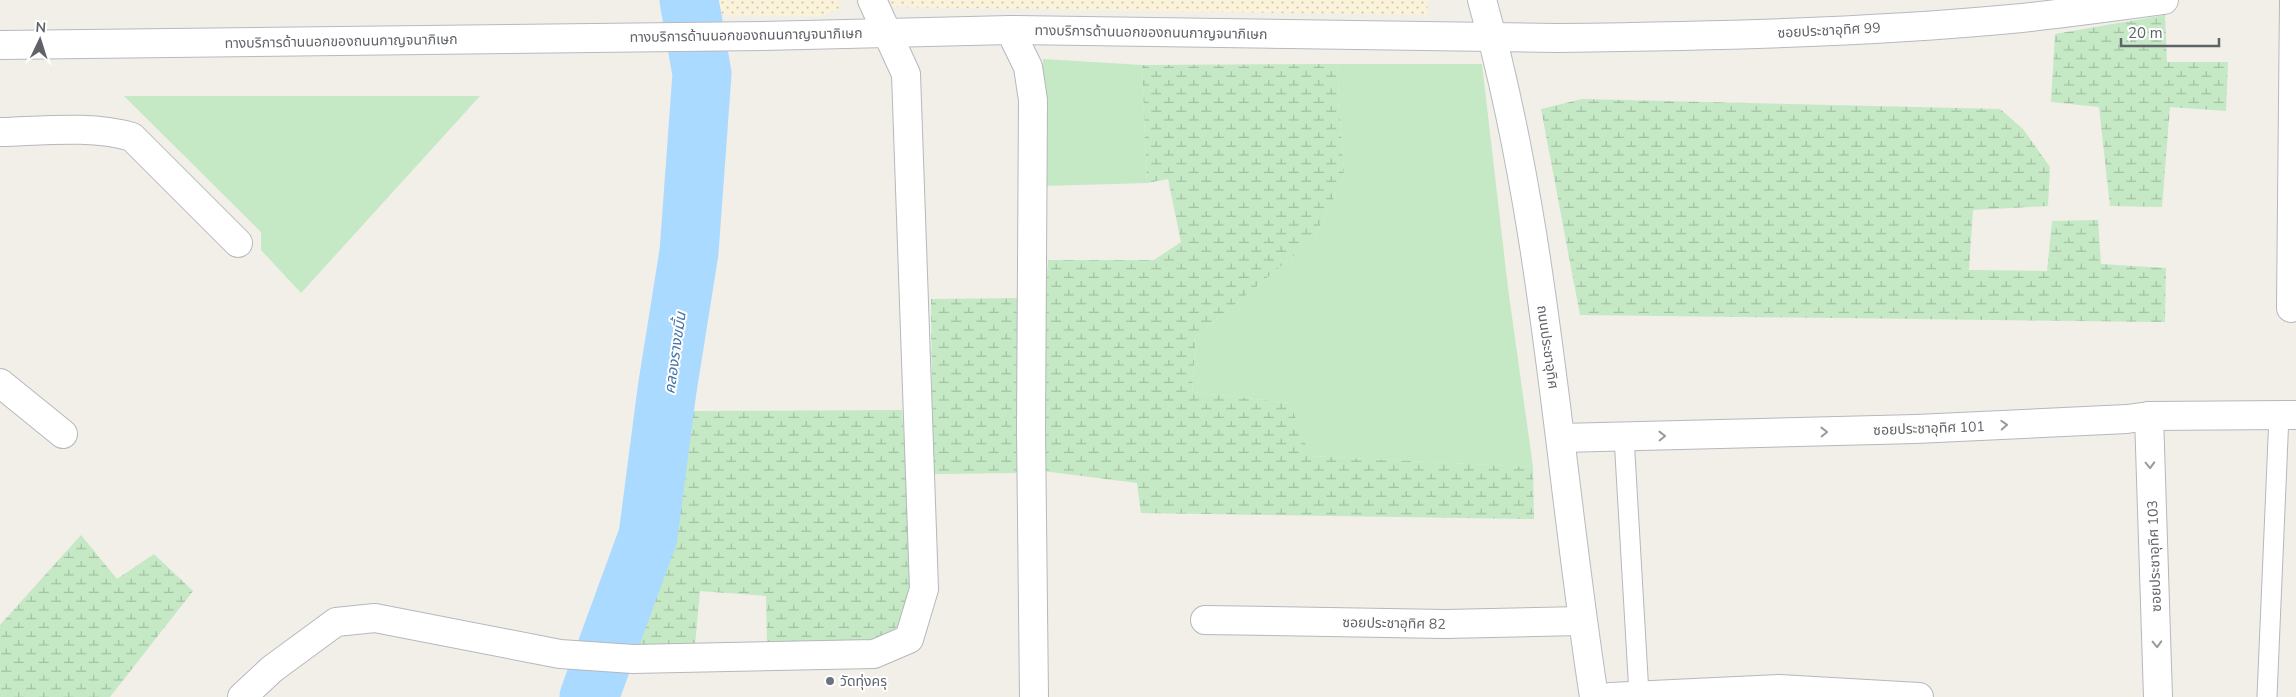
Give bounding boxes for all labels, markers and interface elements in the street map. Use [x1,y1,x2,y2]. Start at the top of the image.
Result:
north arrow [15,15,65,65]
scale bar [2121,15,2218,47]
text: N [35,18,47,37]
street label: ซอยประชาอุทิศ 99 [1777,18,1881,43]
street label: ทางบริการด้านนอกของถนนกาญจนาภิเษก [1034,21,1268,44]
text: 20 m [2128,23,2163,43]
street label: ทางบริการด้านนอกของถนนกาญจนาภิเษก [629,24,863,47]
street label: ทางบริการด้านนอกของถนนกาญจนาภิเษก [224,30,458,53]
street label: ถนนประชาอุทิศ [1532,304,1563,390]
water label: คลองรางขมิ้น [659,310,691,395]
street label: ซอยประชาอุทิศ 101 [1873,417,1985,440]
one-way arrow [2001,420,2009,431]
one-way arrow [1821,427,1829,437]
one-way arrow [1658,431,1666,441]
one-way arrow [2145,461,2156,469]
street label: ซอยประชาอุทิศ 103 [2143,500,2166,612]
street label: ซอยประชาอุทิศ 82 [1342,613,1446,634]
one-way arrow [2151,641,2162,649]
place label: วัดทุ่งครุ [840,672,887,691]
marker: วัดทุ่งครุ [824,675,836,687]

